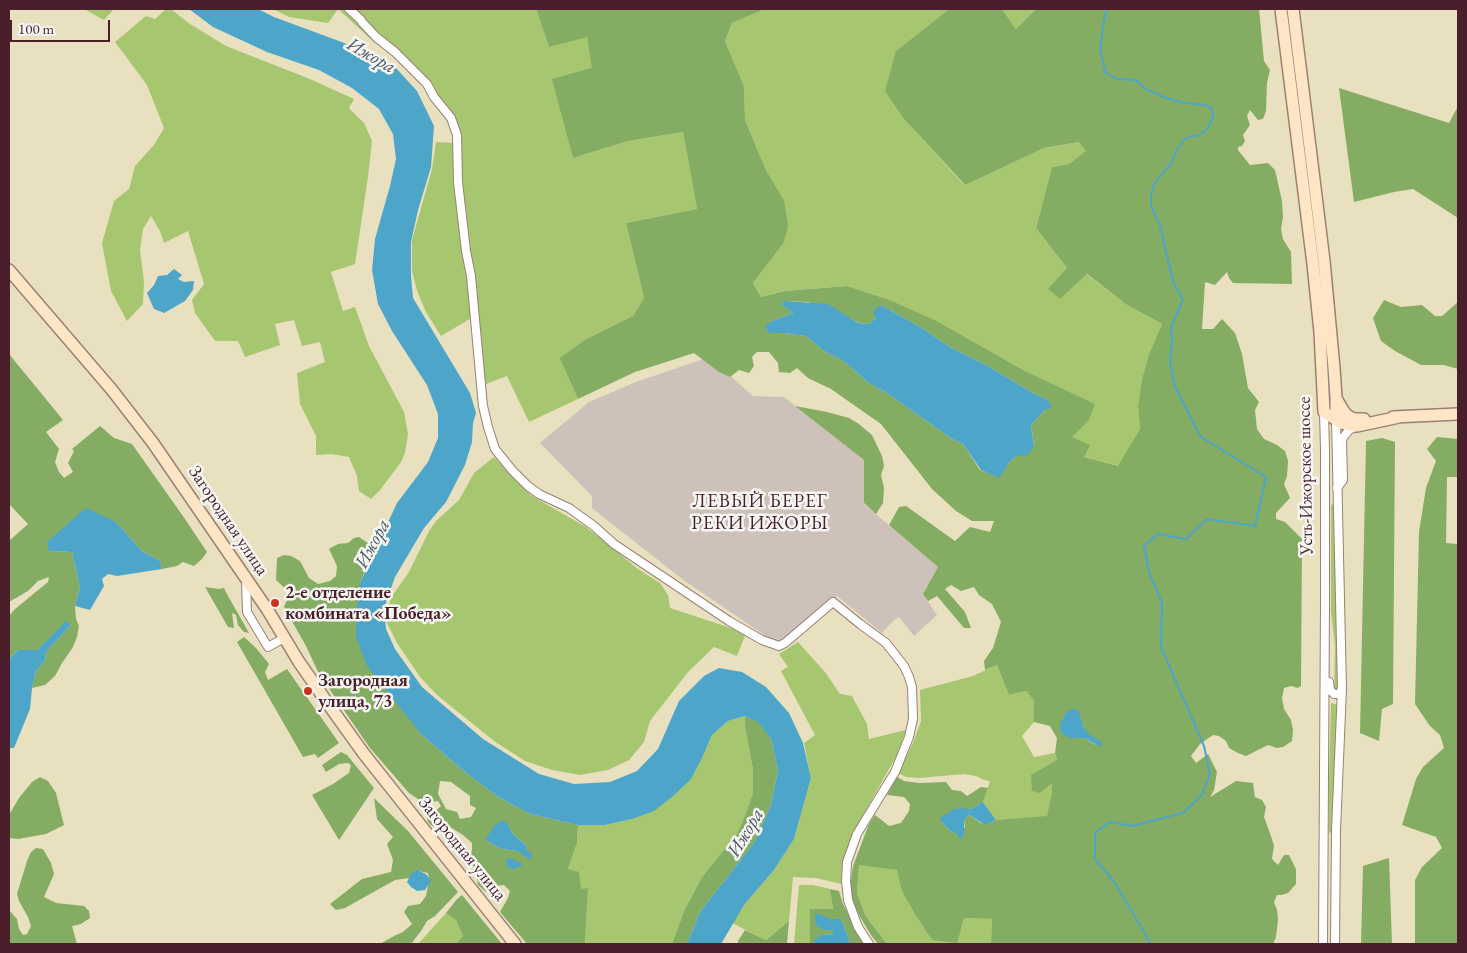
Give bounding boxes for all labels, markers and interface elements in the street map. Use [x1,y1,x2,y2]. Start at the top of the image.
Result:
scale bar [12,10,112,42]
text: 100 m [18,19,54,38]
water label: Ижора [343,33,399,79]
street label: Усть-Ижорское шоссе [1294,396,1318,556]
street label: Загородная улица [183,462,273,580]
district label: ЛЕВЫЙ БЕРЕГ РЕКИ ИЖОРЫ [690,491,830,535]
water label: Ижора [351,516,395,572]
place label: 2-е отделение комбината «Победа» [285,582,452,624]
marker: 2-е отделение комбината «Победа» [269,597,281,609]
place label: Загородная улица, 73 [318,670,408,712]
marker: Загородная улица, 73 [302,685,314,697]
street label: Загородная улица [413,793,511,905]
water label: Ижора [723,805,769,861]

